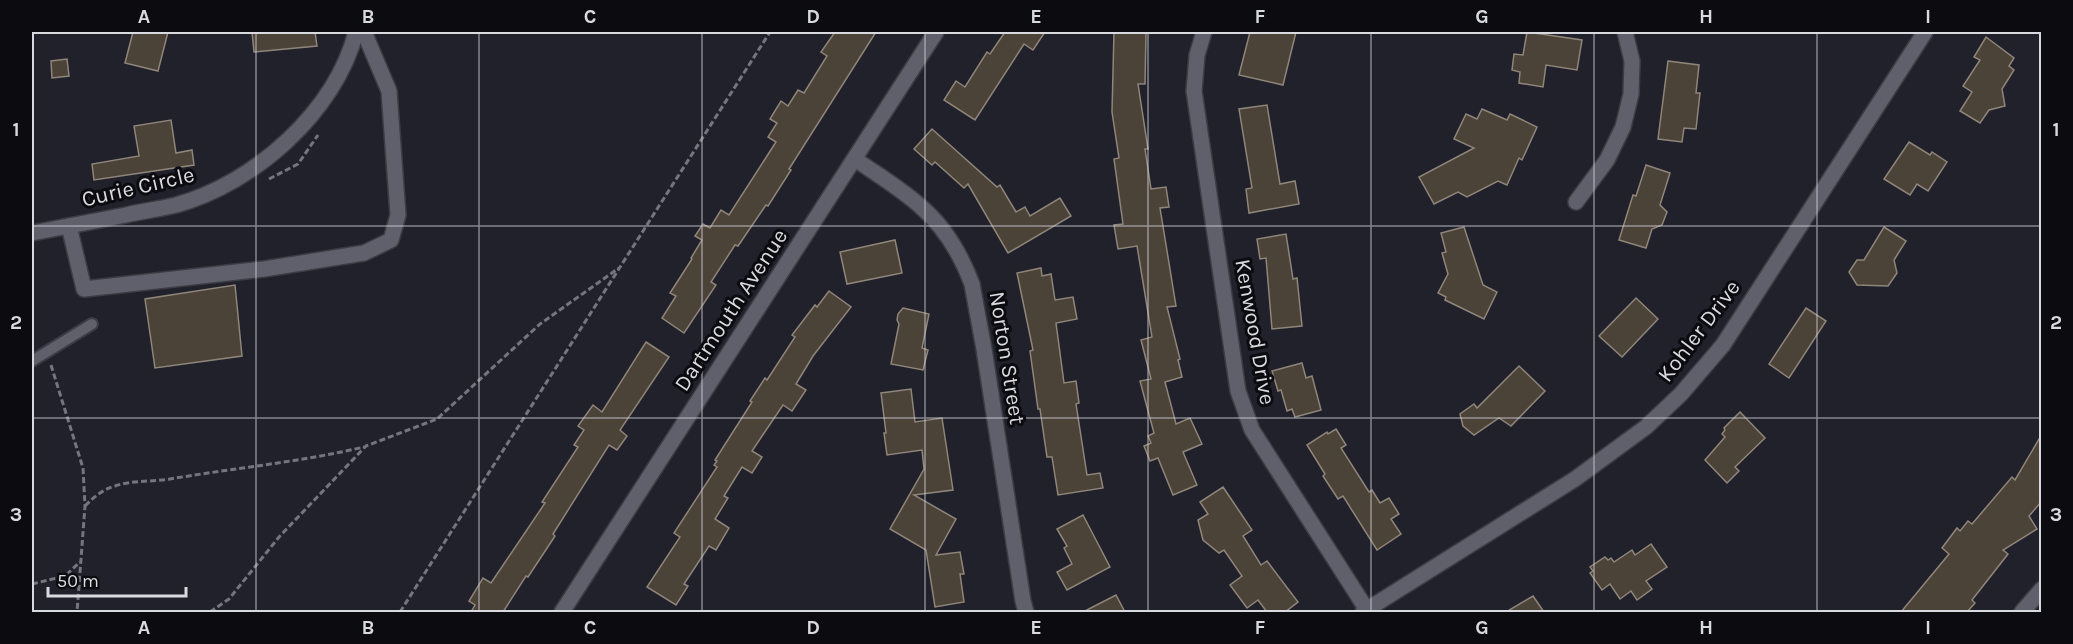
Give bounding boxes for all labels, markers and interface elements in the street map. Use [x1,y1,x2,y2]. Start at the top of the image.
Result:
text: A [138,5,151,28]
text: B [362,5,374,28]
text: C [584,5,596,28]
text: D [806,5,820,28]
text: E [1030,5,1042,28]
text: F [1255,5,1266,28]
text: G [1475,5,1489,28]
text: H [1699,5,1713,28]
text: I [1925,5,1931,28]
text: 1 [12,118,20,141]
text: 1 [2052,118,2060,141]
street label: Curie Circle [79,161,197,213]
street label: Dartmouth Avenue [669,224,793,396]
street label: Kenwood Drive [1229,257,1281,407]
street label: Kohler Drive [1652,275,1746,387]
street label: Norton Street [984,290,1030,426]
text: 2 [10,311,22,334]
text: 2 [2050,311,2062,334]
text: 3 [10,503,22,526]
text: 3 [2050,503,2062,526]
scale bar [48,560,186,598]
text: 50 m [57,570,99,592]
text: A [138,616,151,639]
text: B [362,616,374,639]
text: C [584,616,596,639]
text: D [806,616,820,639]
text: E [1030,616,1042,639]
text: F [1255,616,1266,639]
text: G [1475,616,1489,639]
text: H [1699,616,1713,639]
text: I [1925,616,1931,639]

